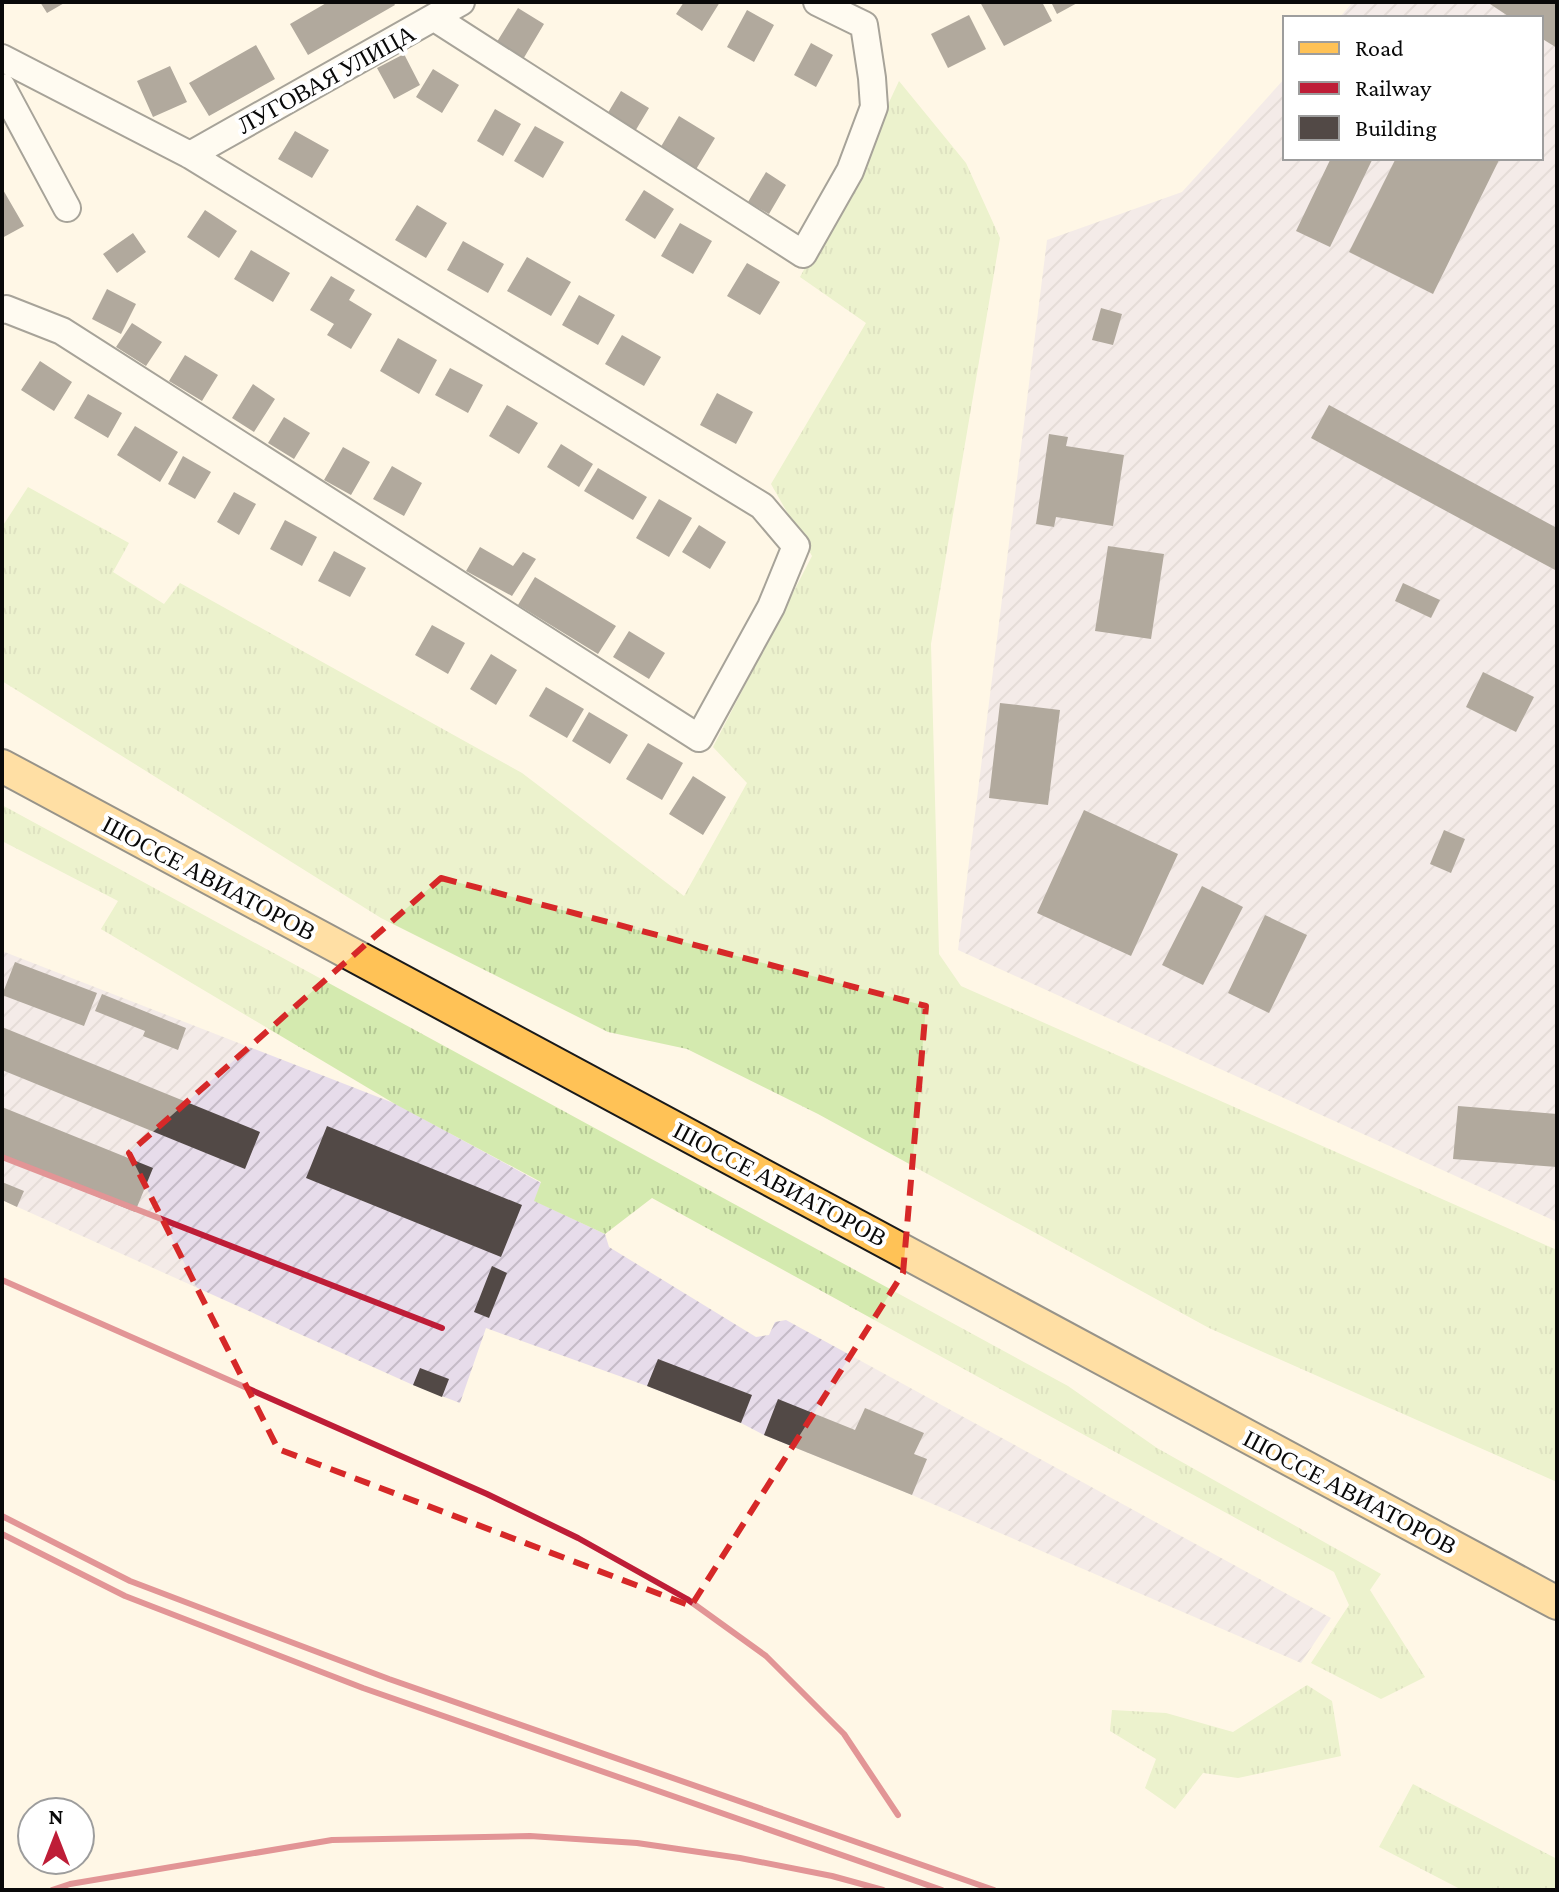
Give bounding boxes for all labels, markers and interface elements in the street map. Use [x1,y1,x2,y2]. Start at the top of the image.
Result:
legend [1283,16,1543,160]
street label: ЛУГОВАЯ УЛИЦА [233,19,420,139]
text: Road [1355,34,1404,61]
text: Railway [1355,74,1432,101]
text: Building [1355,114,1437,141]
street label: ШОССЕ АВИАТОРОВ [98,810,320,946]
street label: ШОССЕ АВИАТОРОВ [669,1116,891,1252]
street label: ШОССЕ АВИАТОРОВ [1239,1424,1461,1560]
north arrow [16,1796,96,1876]
text: N [49,1804,64,1829]

